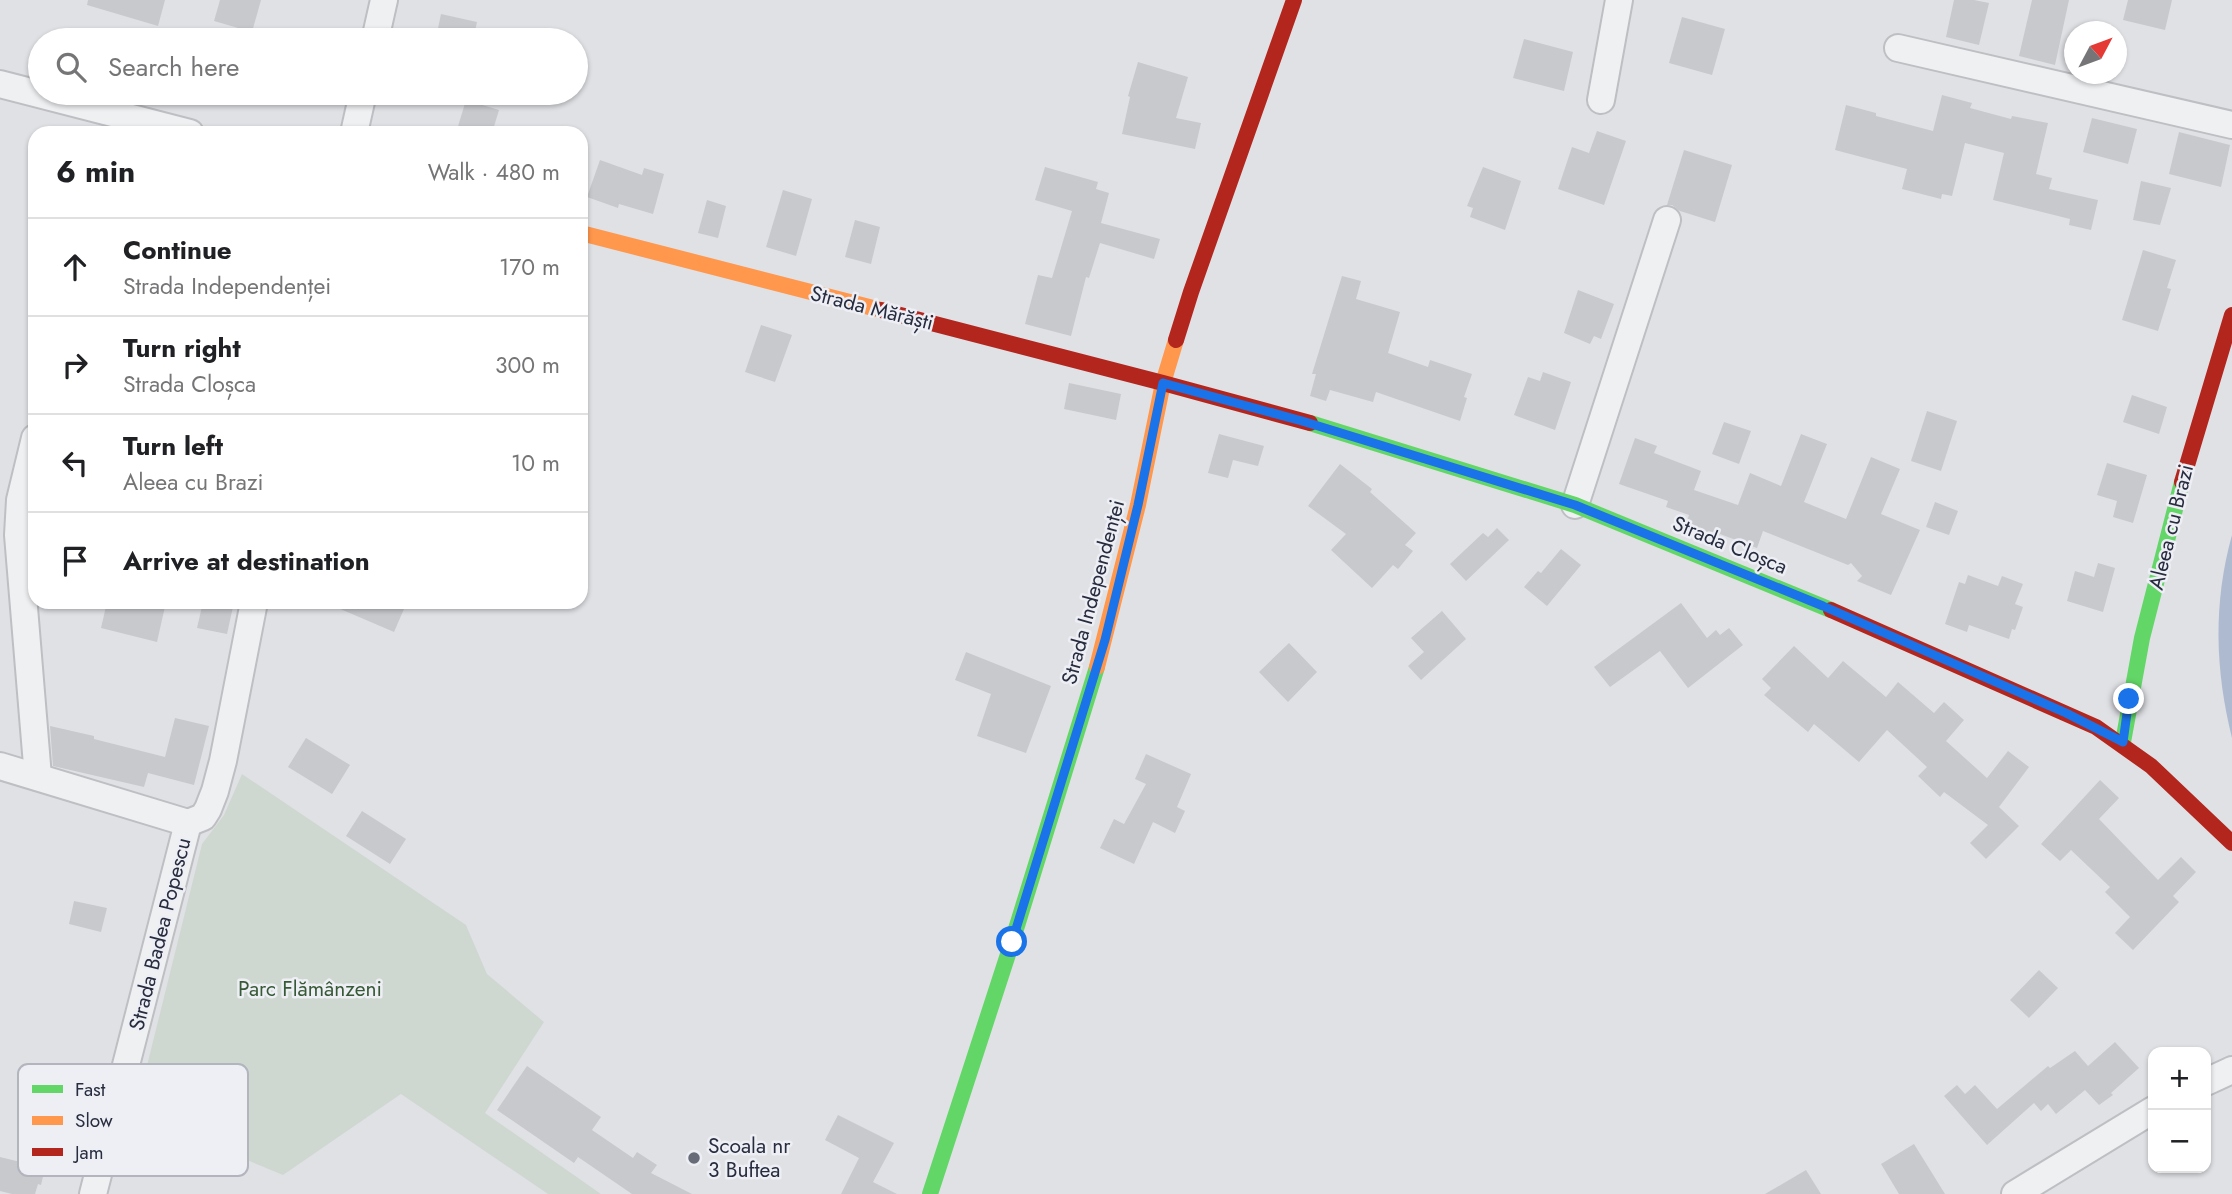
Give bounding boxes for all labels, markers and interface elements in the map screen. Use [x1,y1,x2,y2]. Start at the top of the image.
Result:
north arrow [2064,21,2127,84]
search box [28,28,588,105]
icon: search [52,48,90,86]
text: Search here [108,48,240,86]
text: 6 min [56,150,135,193]
text: Walk · 480 m [428,155,560,189]
text: Continue [123,231,232,269]
icon: ahead [56,248,94,286]
text: 170 m [499,250,560,284]
text: Strada Independenței [123,269,331,303]
street label: Strada Mărăști [807,278,937,338]
text: Turn right [123,329,241,367]
icon: right [56,346,94,384]
text: 300 m [495,348,560,382]
text: Strada Cloșca [123,367,256,401]
text: Turn left [123,427,223,465]
icon: left [56,444,94,482]
text: 10 m [511,446,560,480]
street label: Aleea cu Brazi [2141,461,2201,593]
text: Aleea cu Brazi [123,465,263,499]
street label: Strada Independenței [1054,496,1132,688]
street label: Strada Cloșca [1668,508,1792,582]
icon: arrive [56,542,94,580]
text: Arrive at destination [123,542,370,580]
route end [2113,683,2144,714]
street label: Strada Badea Popescu [122,834,198,1034]
route start [996,926,1027,957]
park label: Parc Flămânzeni [238,974,382,1004]
map controls [2148,1047,2211,1173]
button: + [2148,1047,2211,1110]
legend [18,1064,248,1176]
text: Fast [75,1076,106,1103]
text: Slow [75,1107,113,1134]
button: − [2148,1110,2211,1173]
place label: Scoala nr 3 Buftea [708,1131,791,1185]
text: Jam [72,1139,104,1166]
marker: Scoala nr 3 Buftea [686,1150,702,1166]

